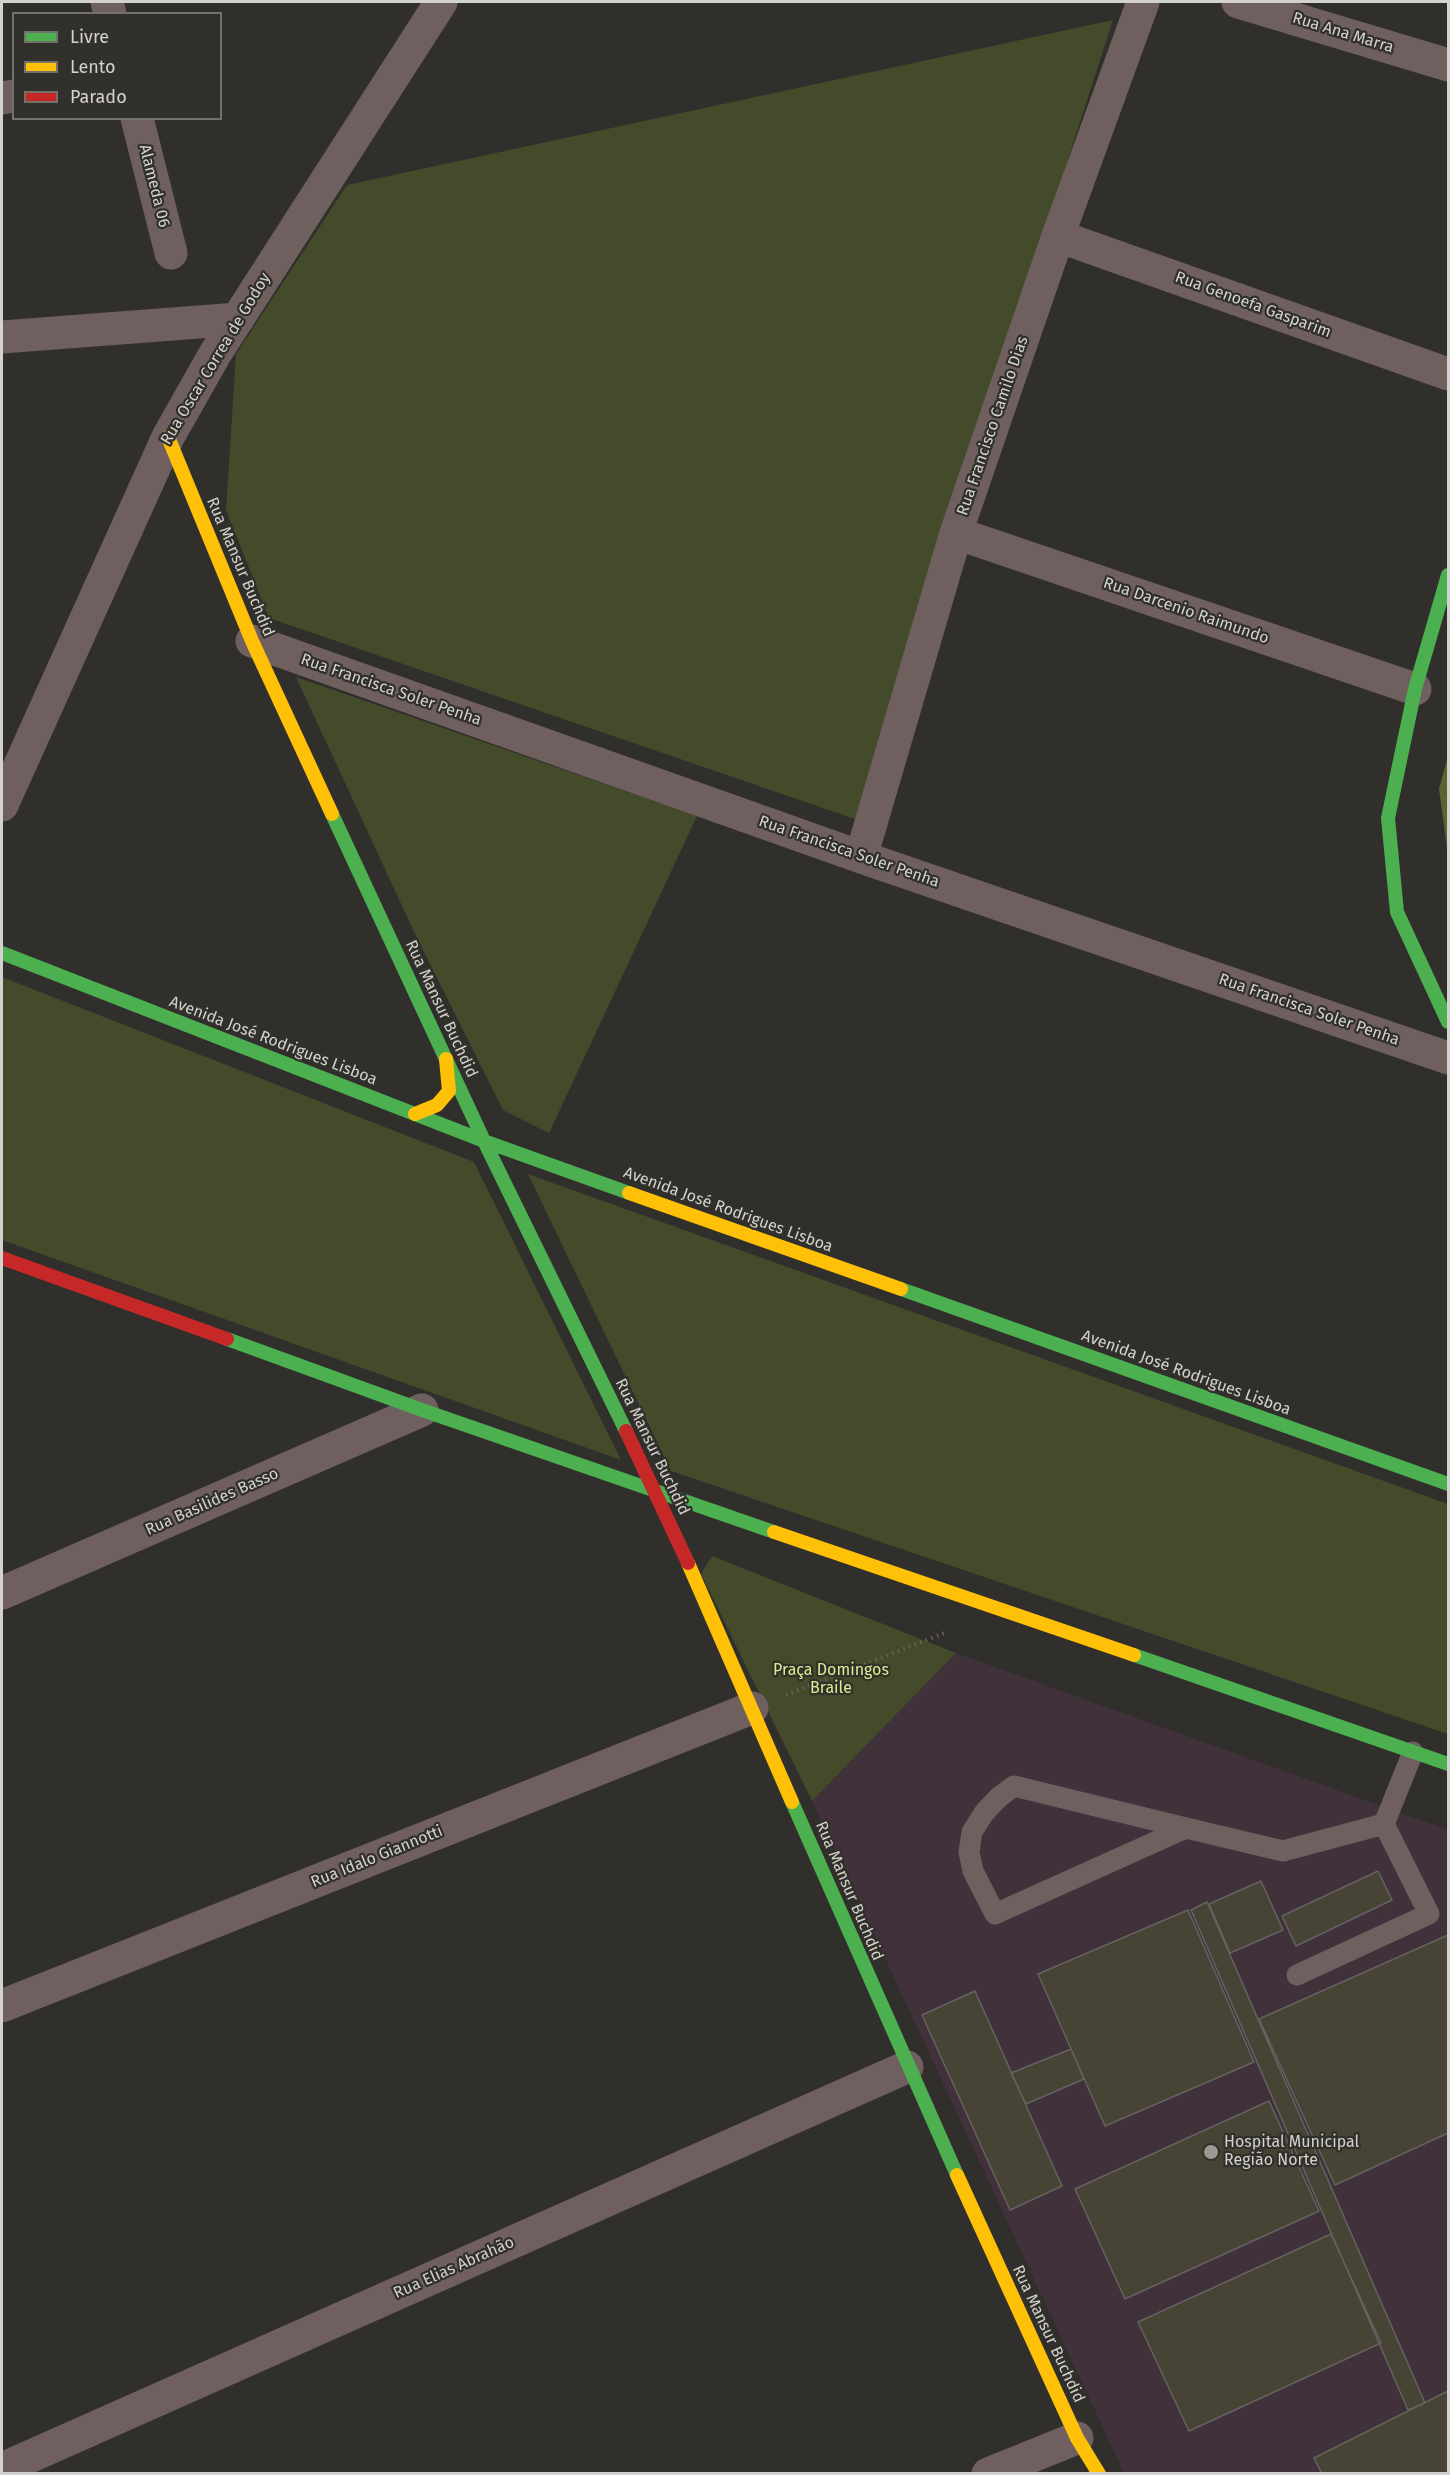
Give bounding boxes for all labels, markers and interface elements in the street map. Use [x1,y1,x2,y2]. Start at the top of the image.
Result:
street label: Rua Ana Marra [1290,8,1396,58]
legend [12,12,222,120]
text: Livre [70,26,109,48]
text: Lento [70,56,116,78]
text: Parado [70,86,127,108]
street label: Alameda 06 [134,142,174,230]
street label: Rua Genoefa Gasparim [1172,268,1334,342]
street label: Rua Oscar Correa de Godoy [157,270,275,448]
street label: Rua Francisco Camilo Dias [953,334,1033,518]
street label: Rua Mansur Buchdid [202,494,278,640]
street label: Rua Darcenio Raimundo [1101,574,1271,648]
street label: Rua Francisca Soler Penha [298,650,484,730]
street label: Rua Francisca Soler Penha [756,812,942,892]
street label: Rua Mansur Buchdid [401,937,481,1081]
street label: Rua Francisca Soler Penha [1216,970,1402,1050]
street label: Avenida José Rodrigues Lisboa [166,992,380,1090]
street label: Avenida José Rodrigues Lisboa [621,1163,835,1257]
street label: Avenida José Rodrigues Lisboa [1079,1326,1293,1420]
street label: Rua Mansur Buchdid [611,1376,693,1518]
street label: Rua Basilides Basso [142,1464,282,1540]
park label: Praça Domingos Braile [773,1661,889,1699]
street label: Rua Mansur Buchdid [811,1818,887,1964]
street label: Rua Idalo Giannotti [308,1822,446,1892]
place label: Hospital Municipal Região Norte [1224,2133,1359,2171]
marker: Hospital Municipal Região Norte [1202,2143,1220,2161]
street label: Rua Elias Abrahão [391,2233,517,2303]
street label: Rua Mansur Buchdid [1008,2262,1088,2406]

